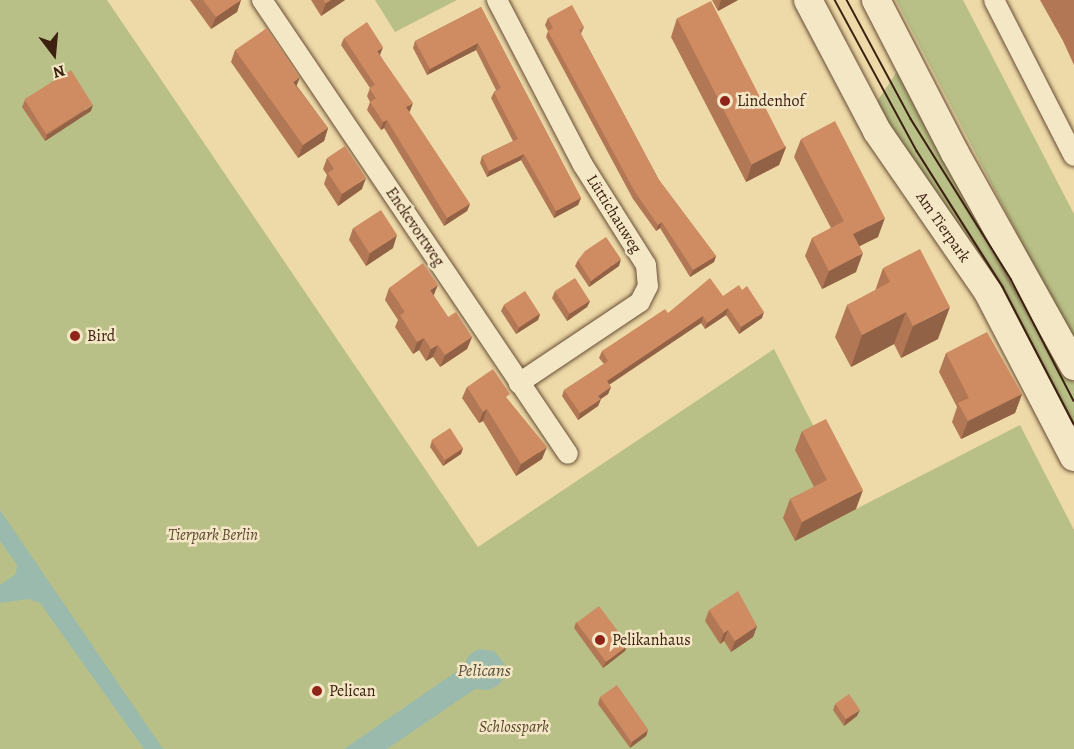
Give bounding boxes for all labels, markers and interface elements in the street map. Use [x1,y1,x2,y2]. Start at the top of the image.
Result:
north arrow [24,24,84,84]
text: N [50,59,68,83]
place label: Lindenhof [737,91,805,111]
marker: Lindenhof [718,94,732,108]
street label: Lüttichauweg [582,171,646,257]
street label: Enckevortweg [381,184,449,270]
street label: Am Tierpark [912,188,974,266]
place label: Bird [87,326,115,346]
marker: Bird [68,329,82,343]
park label: Tierpark Berlin [168,525,258,545]
place label: Pelikanhaus [612,630,691,650]
marker: Pelikanhaus [593,633,607,647]
water label: Pelicans [457,659,511,681]
place label: Pelican [329,681,376,701]
marker: Pelican [310,684,324,698]
park label: Schlosspark [479,717,549,737]

